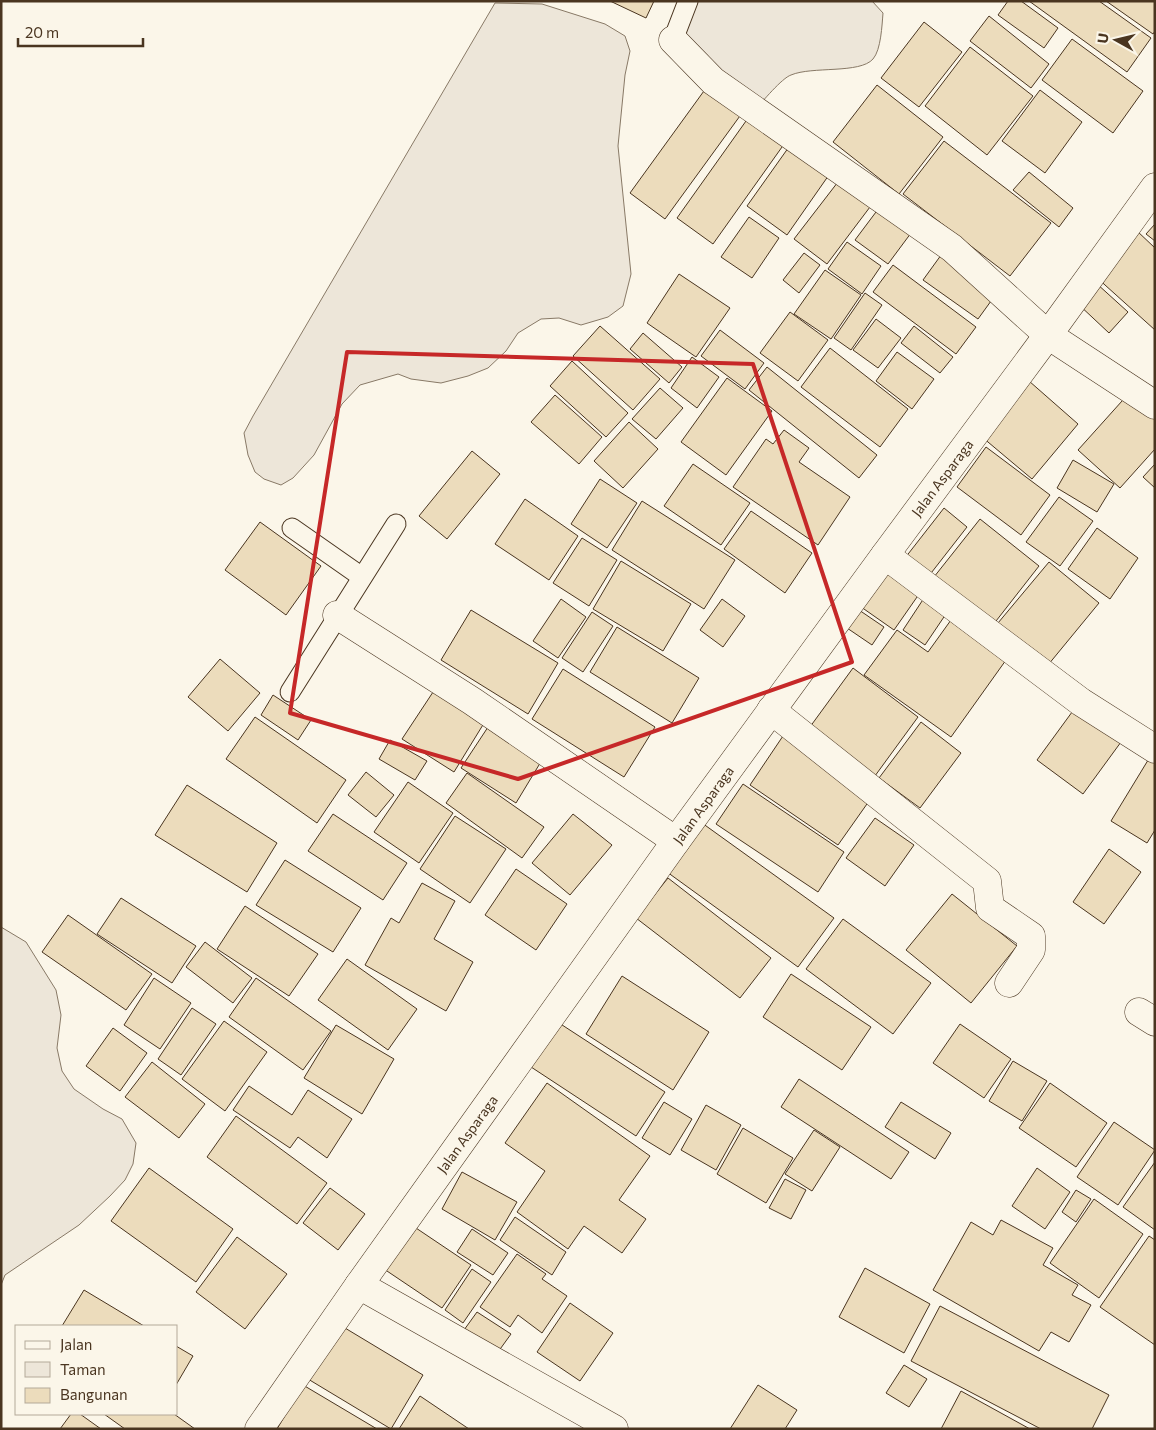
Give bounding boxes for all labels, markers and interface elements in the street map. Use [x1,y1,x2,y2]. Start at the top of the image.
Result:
scale bar [18,15,142,47]
north arrow [1091,15,1141,65]
text: 20 m [25,23,59,41]
text: U [1094,32,1112,44]
street label: Jalan Asparaga [907,436,977,520]
street label: Jalan Asparaga [669,763,737,847]
street label: Jalan Asparaga [433,1092,501,1176]
legend [15,1325,178,1415]
text: Jalan [60,1335,92,1353]
text: Taman [60,1360,106,1378]
text: Bangunan [60,1385,128,1403]

